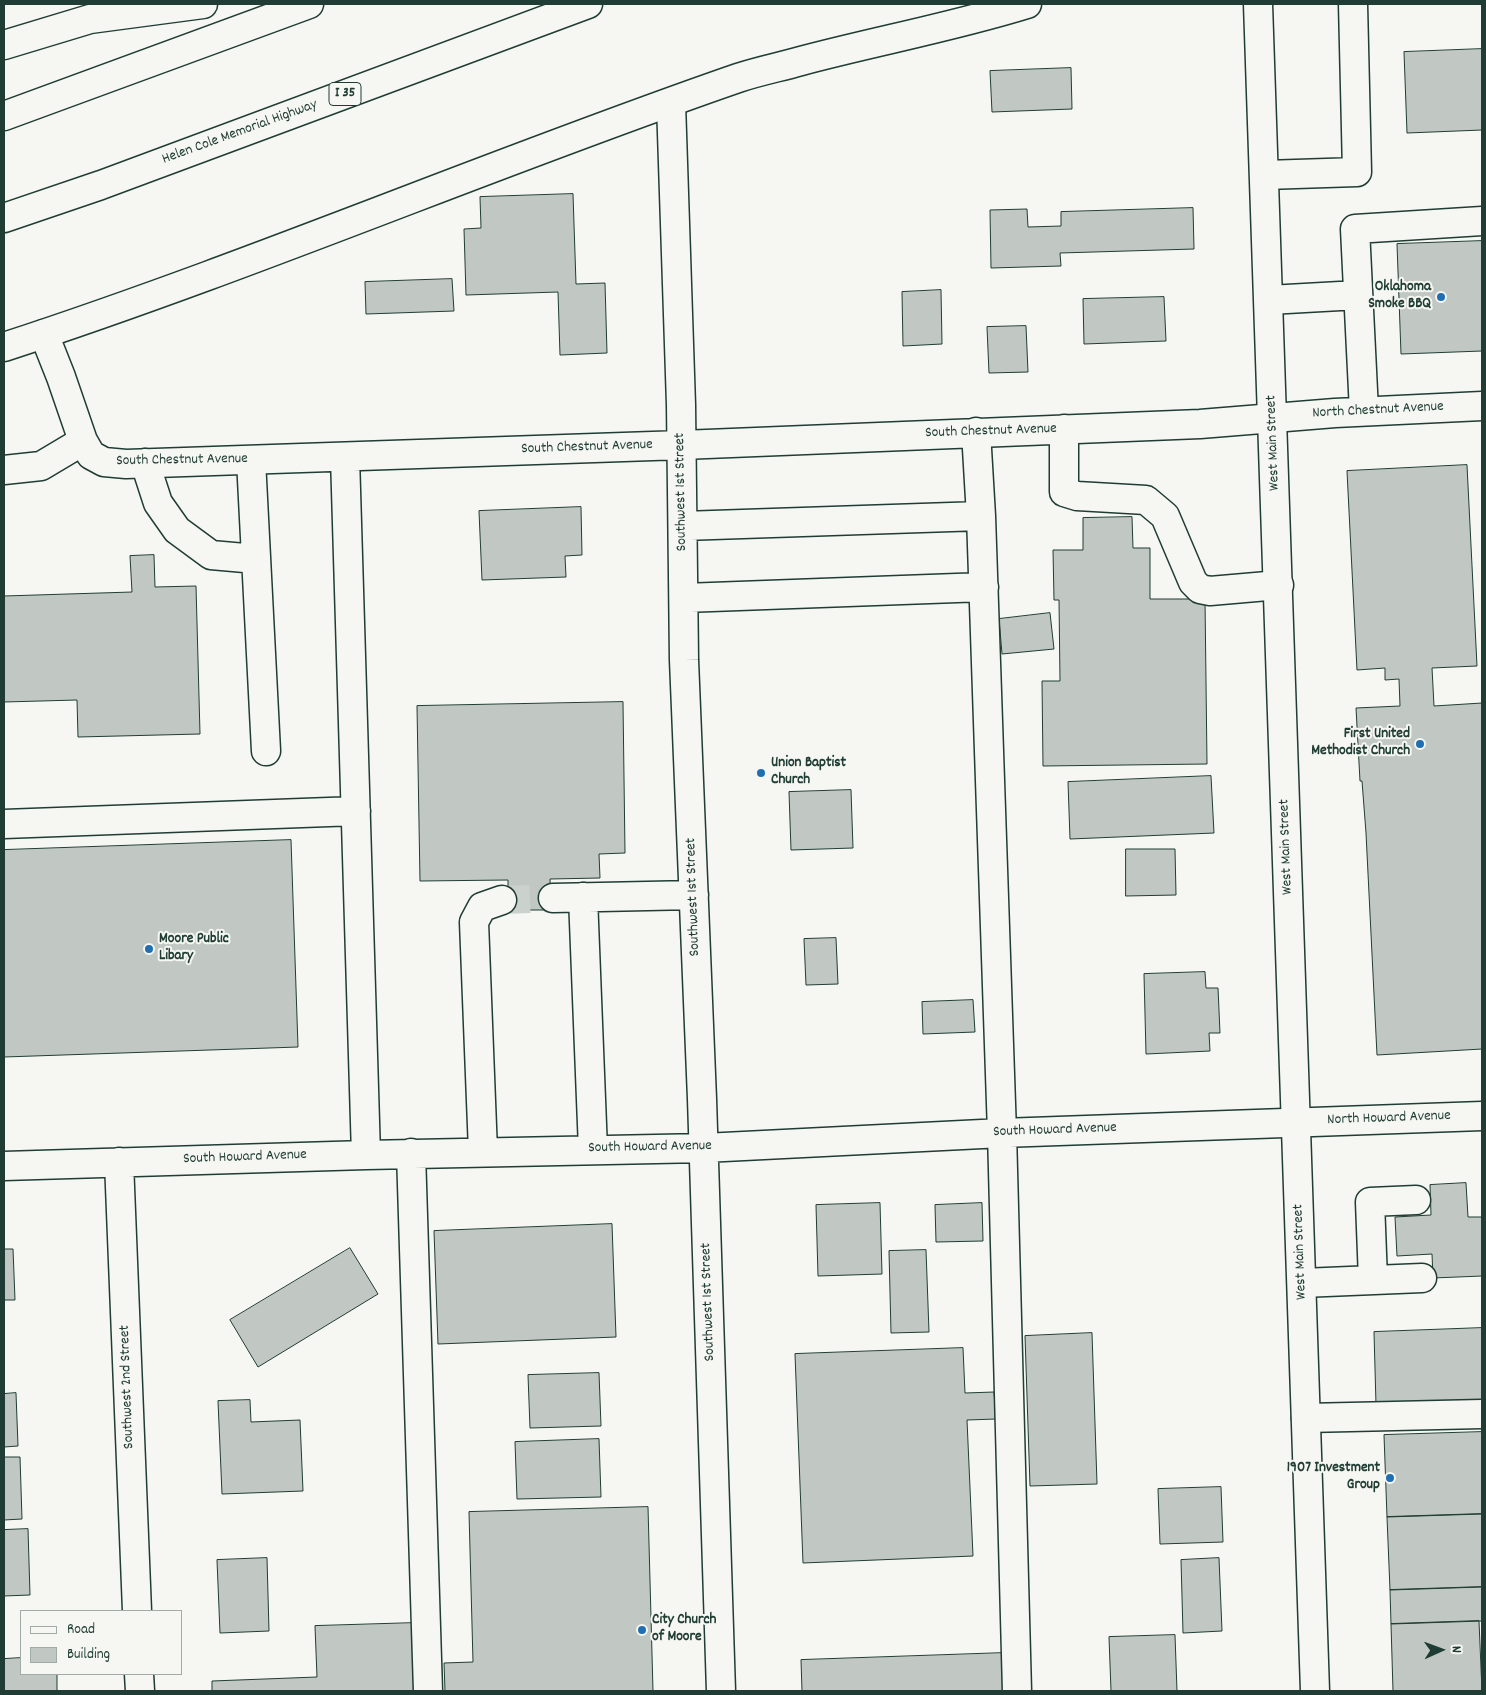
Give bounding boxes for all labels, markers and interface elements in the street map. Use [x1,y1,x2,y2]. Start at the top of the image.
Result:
road number: I 35 [329,82,361,106]
street label: Helen Cole Memorial Highway [160,97,320,169]
place label: Oklahoma Smoke BBQ [1368,279,1431,314]
marker: Oklahoma Smoke BBQ [1435,291,1447,303]
street label: West Main Street [1263,395,1285,491]
street label: North Chestnut Avenue [1312,399,1444,423]
street label: South Chestnut Avenue [925,421,1057,443]
street label: Southwest 1st Street [672,432,692,552]
street label: South Chestnut Avenue [521,437,653,459]
street label: South Chestnut Avenue [116,451,248,471]
place label: First United Methodist Church [1311,726,1410,761]
marker: First United Methodist Church [1414,738,1426,750]
place label: Union Baptist Church [771,755,846,790]
marker: Union Baptist Church [755,767,767,779]
street label: West Main Street [1276,799,1298,895]
street label: Southwest 1st Street [683,837,705,957]
place label: Moore Public Libary [159,931,229,966]
marker: Moore Public Libary [143,943,155,955]
street label: North Howard Avenue [1327,1108,1451,1130]
street label: South Howard Avenue [993,1120,1117,1142]
street label: South Howard Avenue [588,1138,712,1158]
street label: South Howard Avenue [183,1147,307,1169]
street label: West Main Street [1290,1204,1312,1300]
street label: Southwest 1st Street [698,1242,720,1362]
street label: Southwest 2nd Street [117,1325,139,1449]
place label: 1907 Investment Group [1287,1460,1380,1495]
marker: 1907 Investment Group [1384,1472,1396,1484]
legend [20,1610,182,1675]
place label: City Church of Moore [652,1612,716,1647]
text: Road [67,1619,95,1641]
marker: City Church of Moore [636,1624,648,1636]
north arrow [1416,1625,1466,1675]
text: Building [67,1644,110,1666]
text: N [1446,1646,1466,1653]

